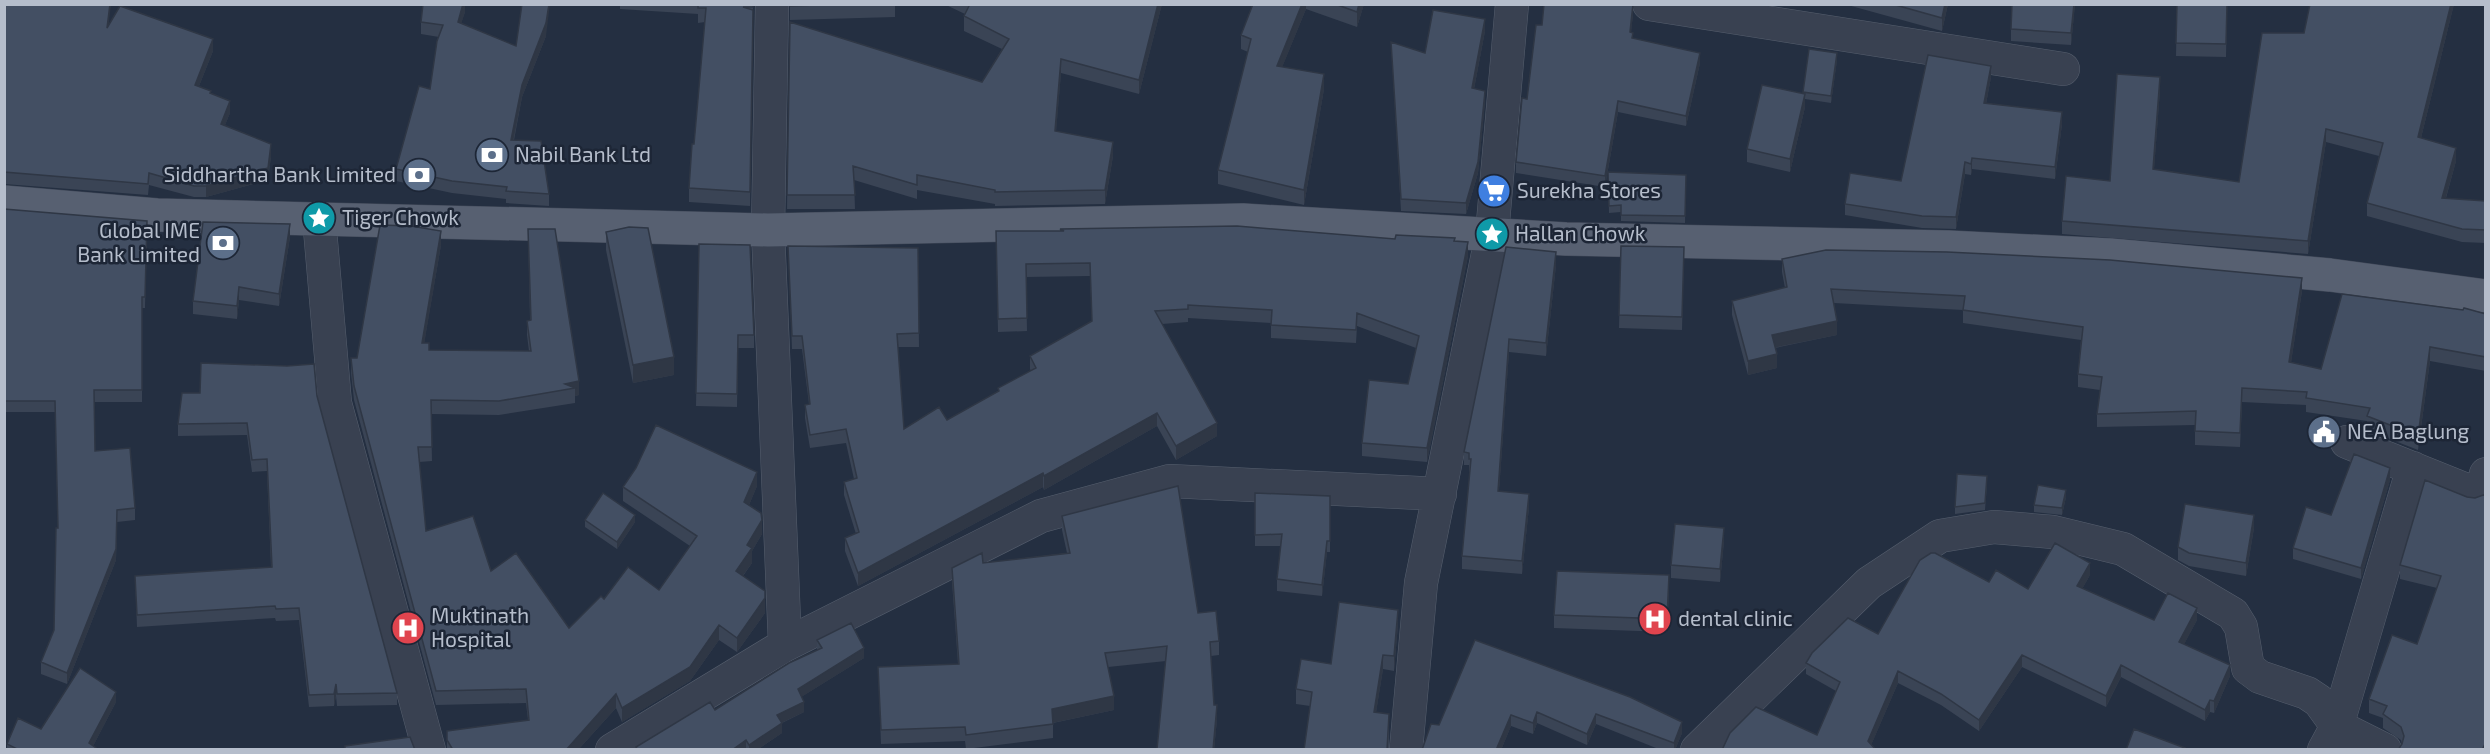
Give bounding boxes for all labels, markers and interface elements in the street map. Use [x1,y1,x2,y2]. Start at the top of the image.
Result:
bank icon: Nabil Bank Ltd [474,137,510,173]
place label: Nabil Bank Ltd [515,141,651,166]
bank icon: Siddhartha Bank Limited [401,157,437,193]
place label: Siddhartha Bank Limited [164,161,396,186]
supermarket icon: Surekha Stores [1476,173,1512,209]
place label: Surekha Stores [1517,177,1661,202]
place icon: Tiger Chowk [301,200,337,236]
place label: Tiger Chowk [342,204,459,229]
place icon: Hallan Chowk [1474,216,1510,252]
place label: Global IME Bank Limited [77,217,200,266]
place label: Hallan Chowk [1515,220,1646,245]
bank icon: Global IME Bank Limited [205,225,241,261]
public building icon: NEA Baglung [2306,414,2342,450]
place label: NEA Baglung [2347,418,2469,443]
hospital icon: dental clinic [1637,601,1673,637]
place label: Muktinath Hospital [431,602,529,651]
place label: dental clinic [1678,605,1793,630]
hospital icon: Muktinath Hospital [390,610,426,646]

